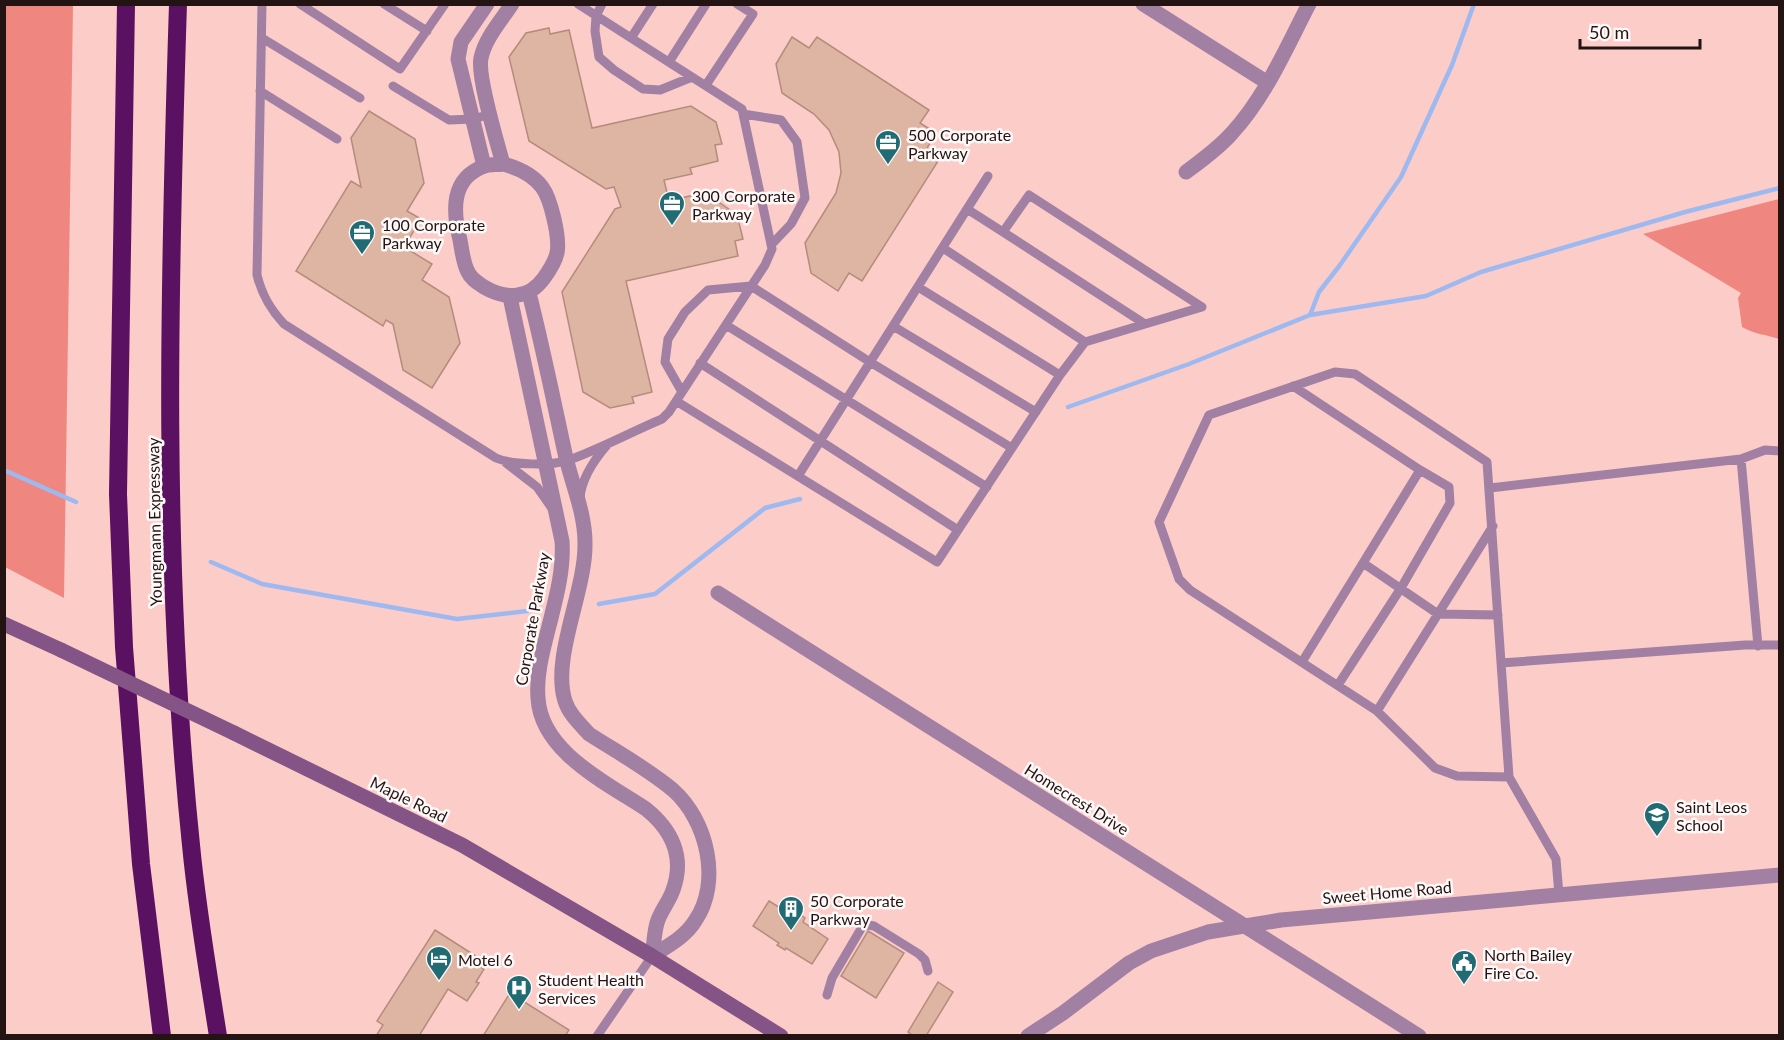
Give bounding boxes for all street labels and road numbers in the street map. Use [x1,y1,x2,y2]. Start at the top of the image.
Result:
street label: Youngmann Expressway [143,437,165,607]
street label: Corporate Parkway [511,550,553,687]
street label: Homecrest Drive [1021,759,1133,839]
street label: Maple Road [367,772,451,826]
street label: Sweet Home Road [1322,877,1452,907]

